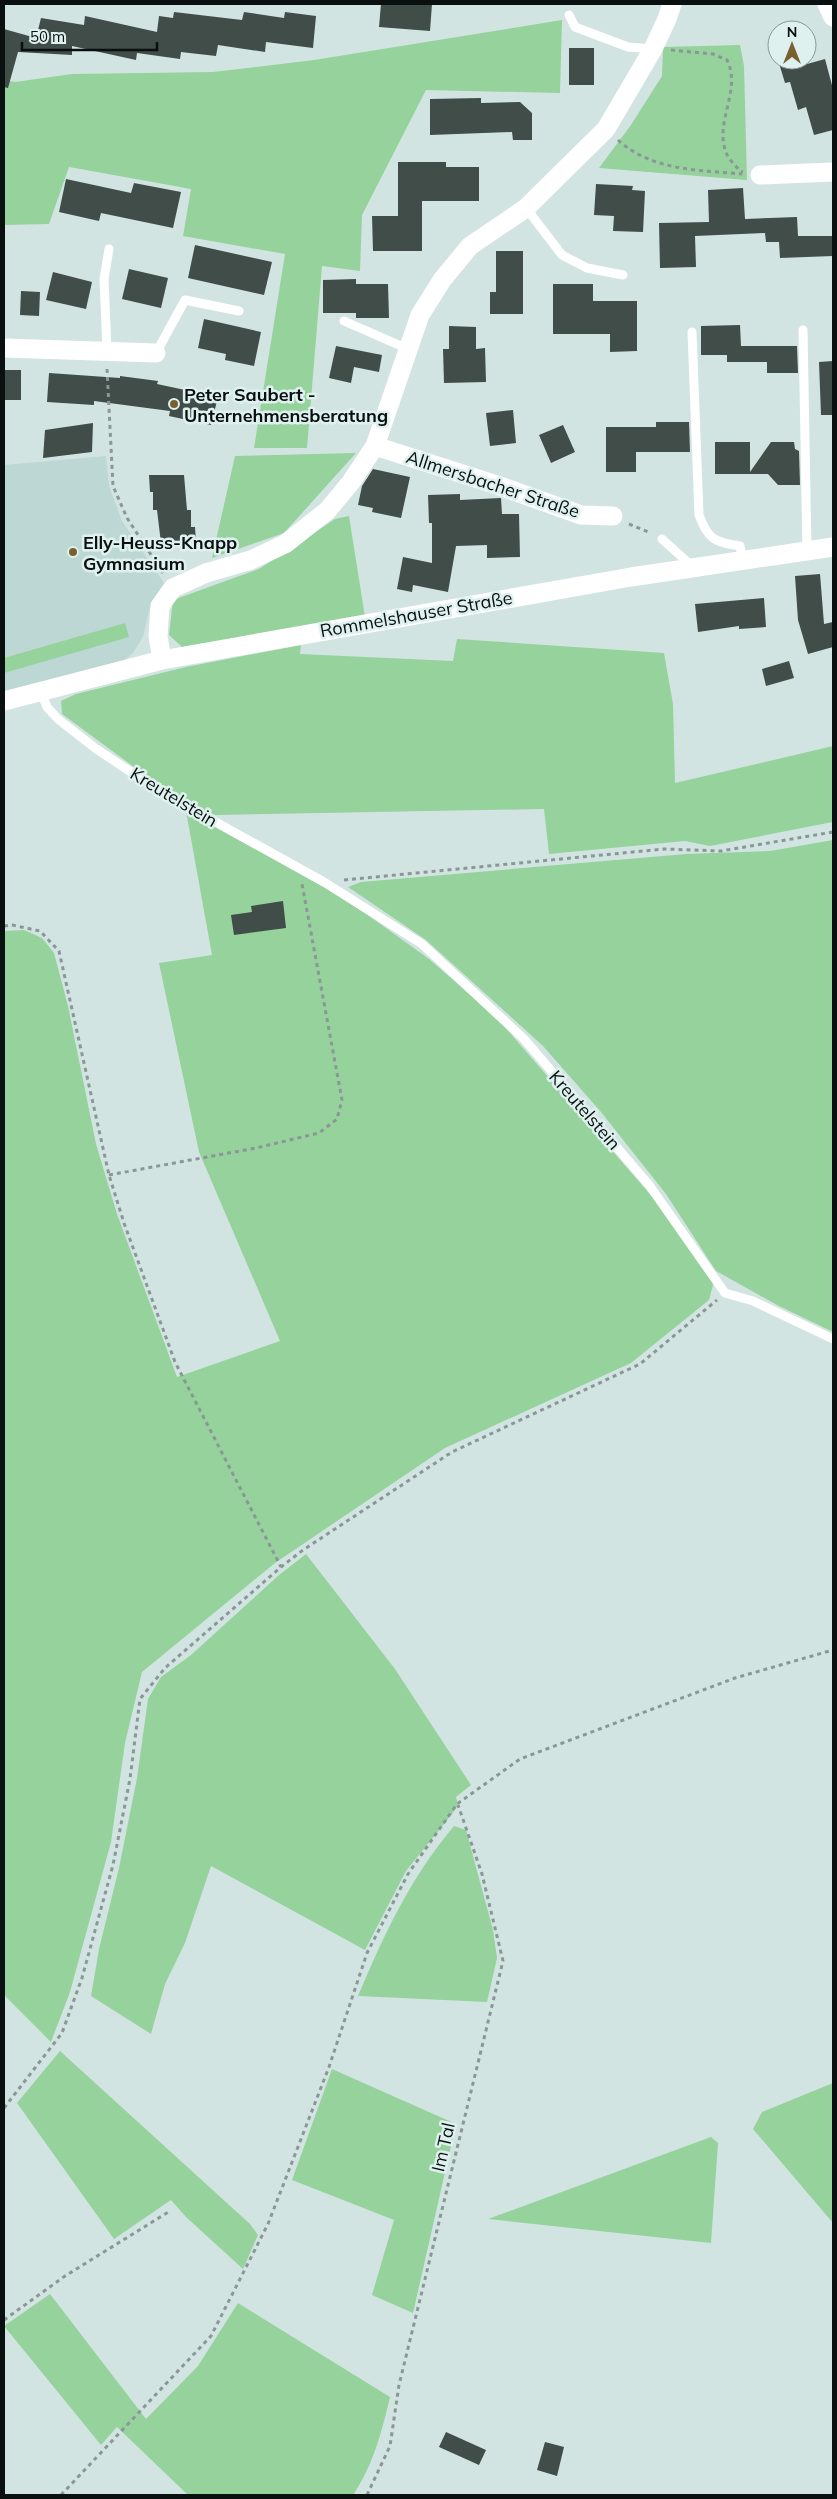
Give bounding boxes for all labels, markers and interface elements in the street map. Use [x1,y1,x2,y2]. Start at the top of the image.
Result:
scale bar [22,20,158,52]
north arrow [767,20,817,70]
text: N [787,23,797,41]
text: 50 m [30,27,65,46]
place label: Peter Saubert - Unternehmensberatung [184,383,388,427]
marker: Peter Saubert - Unternehmensberatung [168,398,180,410]
street label: Allmersbacher Straße [403,445,583,523]
place label: Elly-Heuss-Knapp Gymnasium [83,531,237,575]
marker: Elly-Heuss-Knapp Gymnasium [67,546,79,558]
street label: Rommelshauser Straße [318,586,514,642]
street label: Kreutelstein [126,762,222,832]
street label: Kreutelstein [544,1065,626,1155]
street label: Im Tal [426,2120,460,2174]

